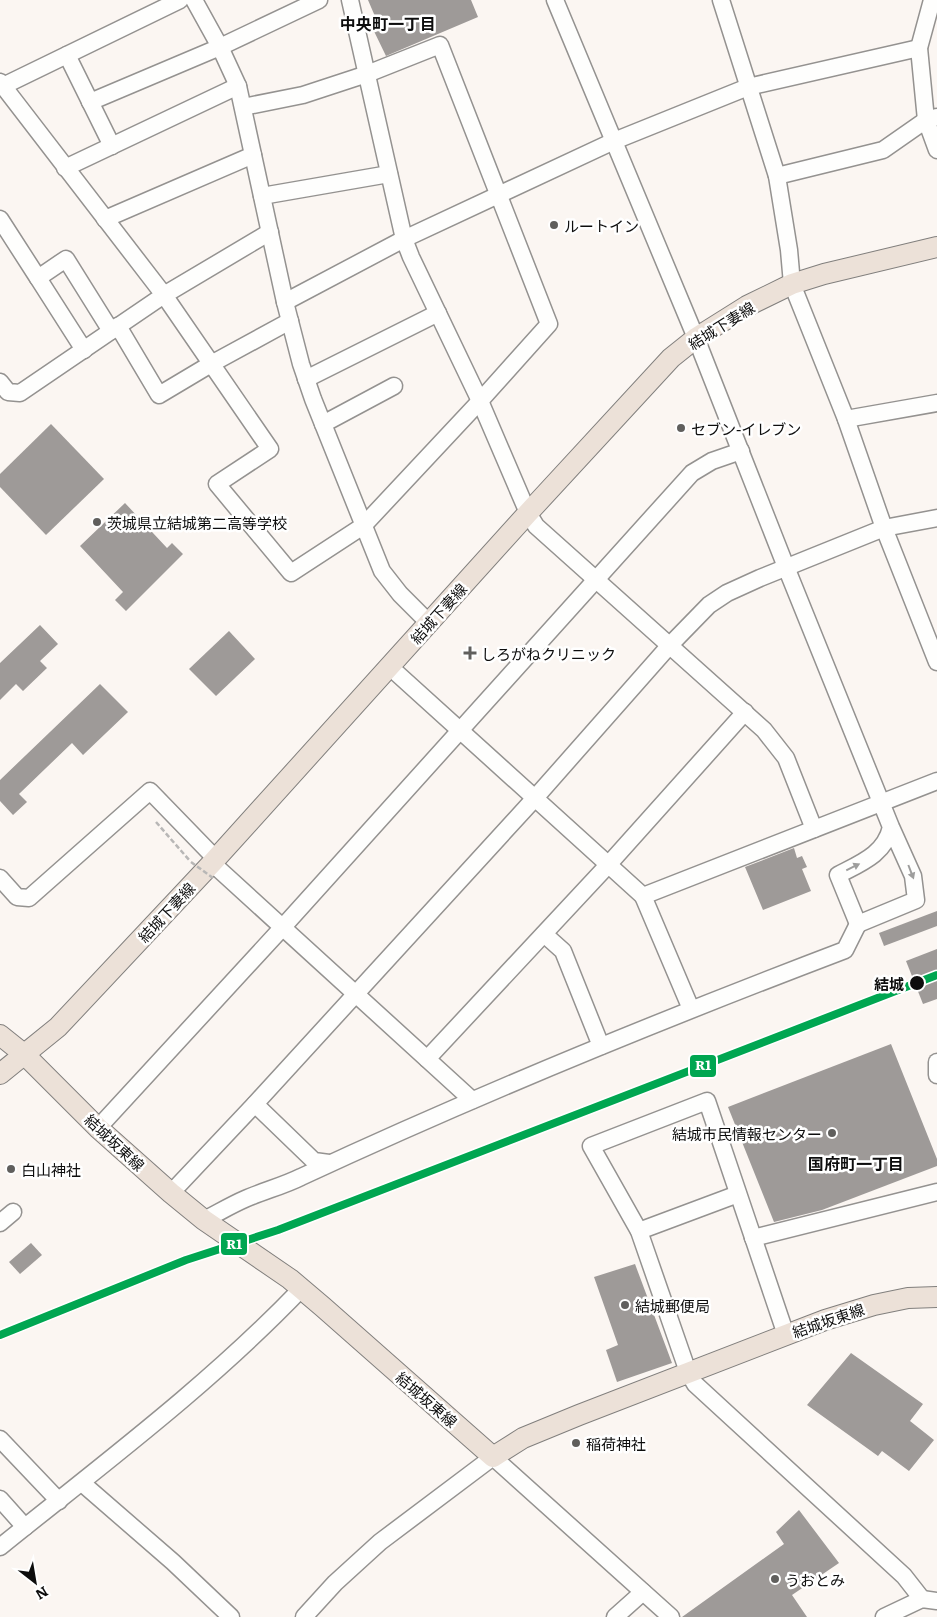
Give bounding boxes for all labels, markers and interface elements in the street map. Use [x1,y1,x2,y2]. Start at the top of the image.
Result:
district label: 中央町一丁目 [340,11,436,35]
place label: ルートイン [564,214,639,237]
marker: ルートイン [548,219,560,231]
street label: 結城下妻線 [683,295,759,355]
place label: セブン-イレブン [691,417,801,440]
marker: セブン-イレブン [675,422,687,434]
place label: 茨城県立結城第二高等学校 [107,511,287,534]
marker: 茨城県立結城第二高等学校 [91,516,103,528]
street label: 結城下妻線 [404,577,472,649]
place label: しろがねクリニック [481,642,616,665]
marker: しろがねクリニック [463,646,477,660]
one-way arrow [846,863,860,871]
one-way arrow [907,865,915,880]
street label: 結城下妻線 [132,877,200,947]
place label: 結城 [874,972,904,995]
marker: 結城 [908,974,926,992]
line badge: R1 [689,1054,717,1078]
text: R1 [695,1054,711,1074]
street label: 結城坂東線 [80,1108,150,1176]
place label: 結城市民情報センター [672,1122,822,1145]
marker: 結城市民情報センター [826,1127,838,1139]
district label: 国府町一丁目 [808,1151,904,1175]
place label: 白山神社 [21,1158,81,1181]
marker: 白山神社 [5,1163,17,1175]
line badge: R1 [220,1232,248,1256]
text: R1 [226,1233,242,1253]
place label: 結城郵便局 [635,1294,710,1317]
street label: 結城坂東線 [789,1297,867,1343]
marker: 結城郵便局 [619,1299,631,1311]
street label: 結城坂東線 [391,1366,463,1432]
place label: 稲荷神社 [586,1432,646,1455]
marker: 稲荷神社 [570,1437,582,1449]
north arrow [10,1557,60,1607]
place label: うおとみ [785,1568,845,1591]
marker: うおとみ [769,1573,781,1585]
text: N [32,1582,52,1606]

